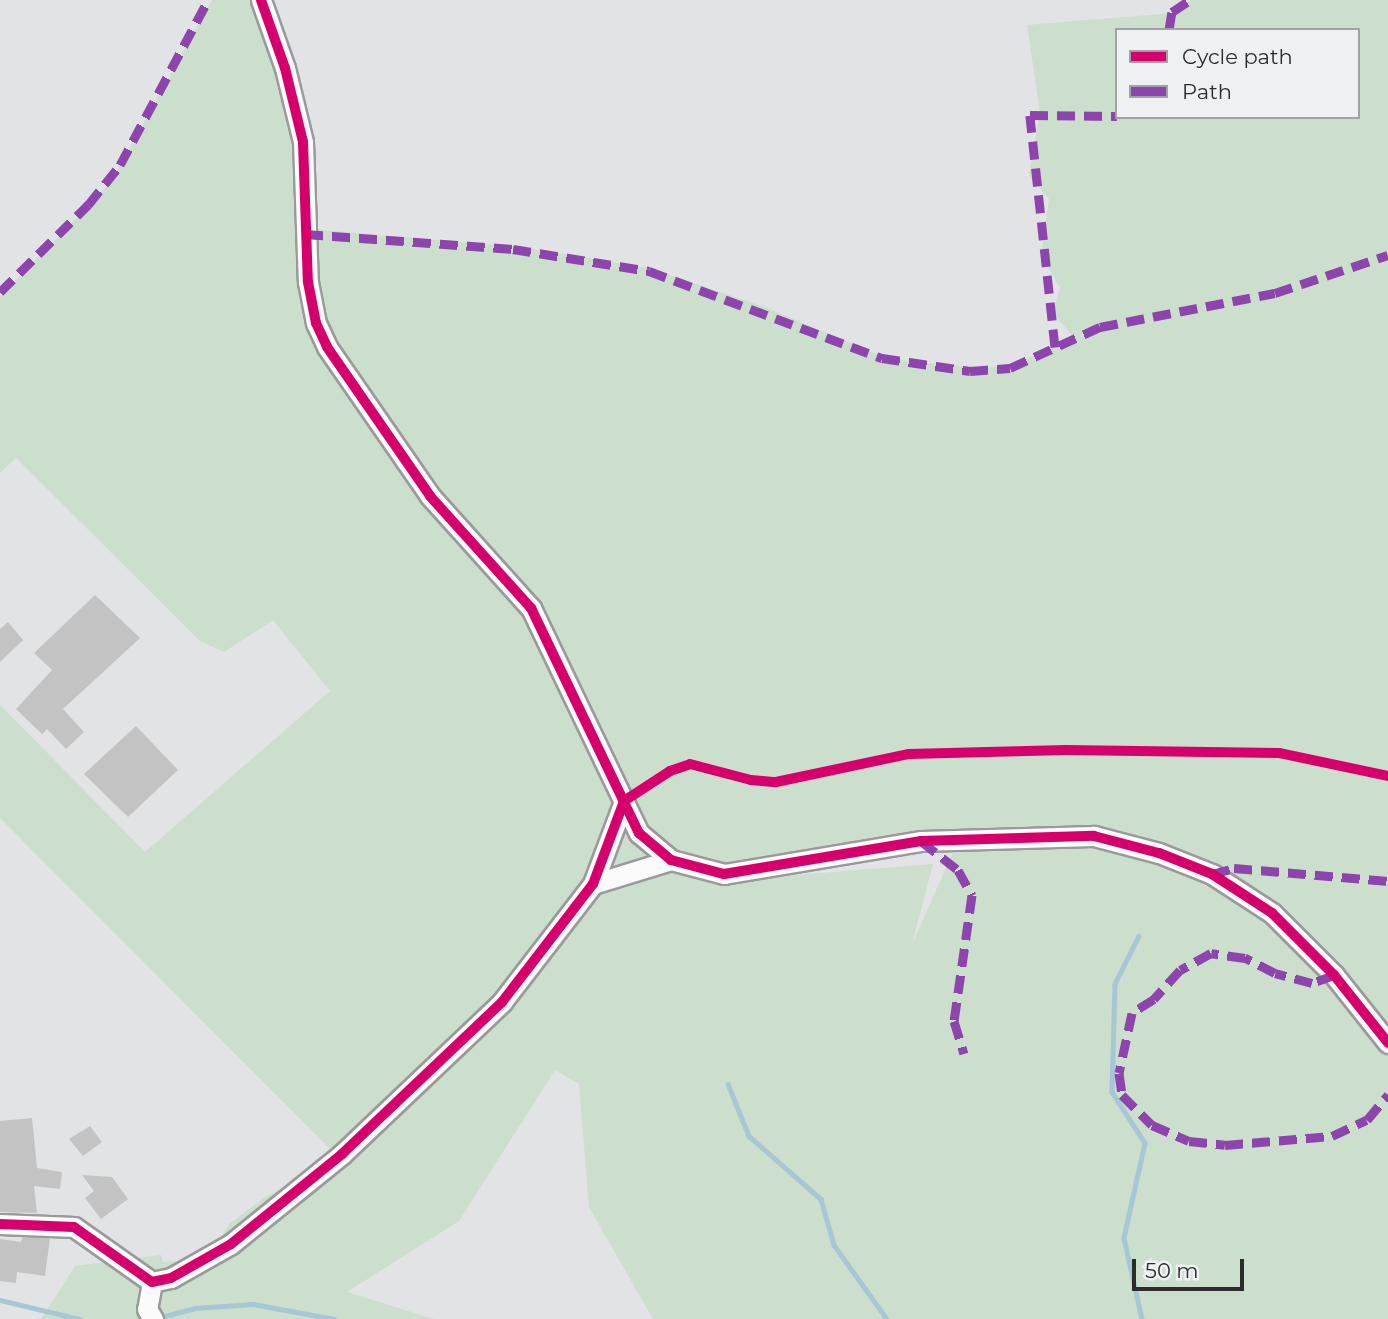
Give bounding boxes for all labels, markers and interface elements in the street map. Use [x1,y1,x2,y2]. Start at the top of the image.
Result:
legend [1115,28,1360,119]
text: Cycle path [1182,44,1293,69]
text: Path [1182,79,1232,104]
scale bar [1136,1246,1248,1290]
text: 50 m [1145,1258,1199,1283]

